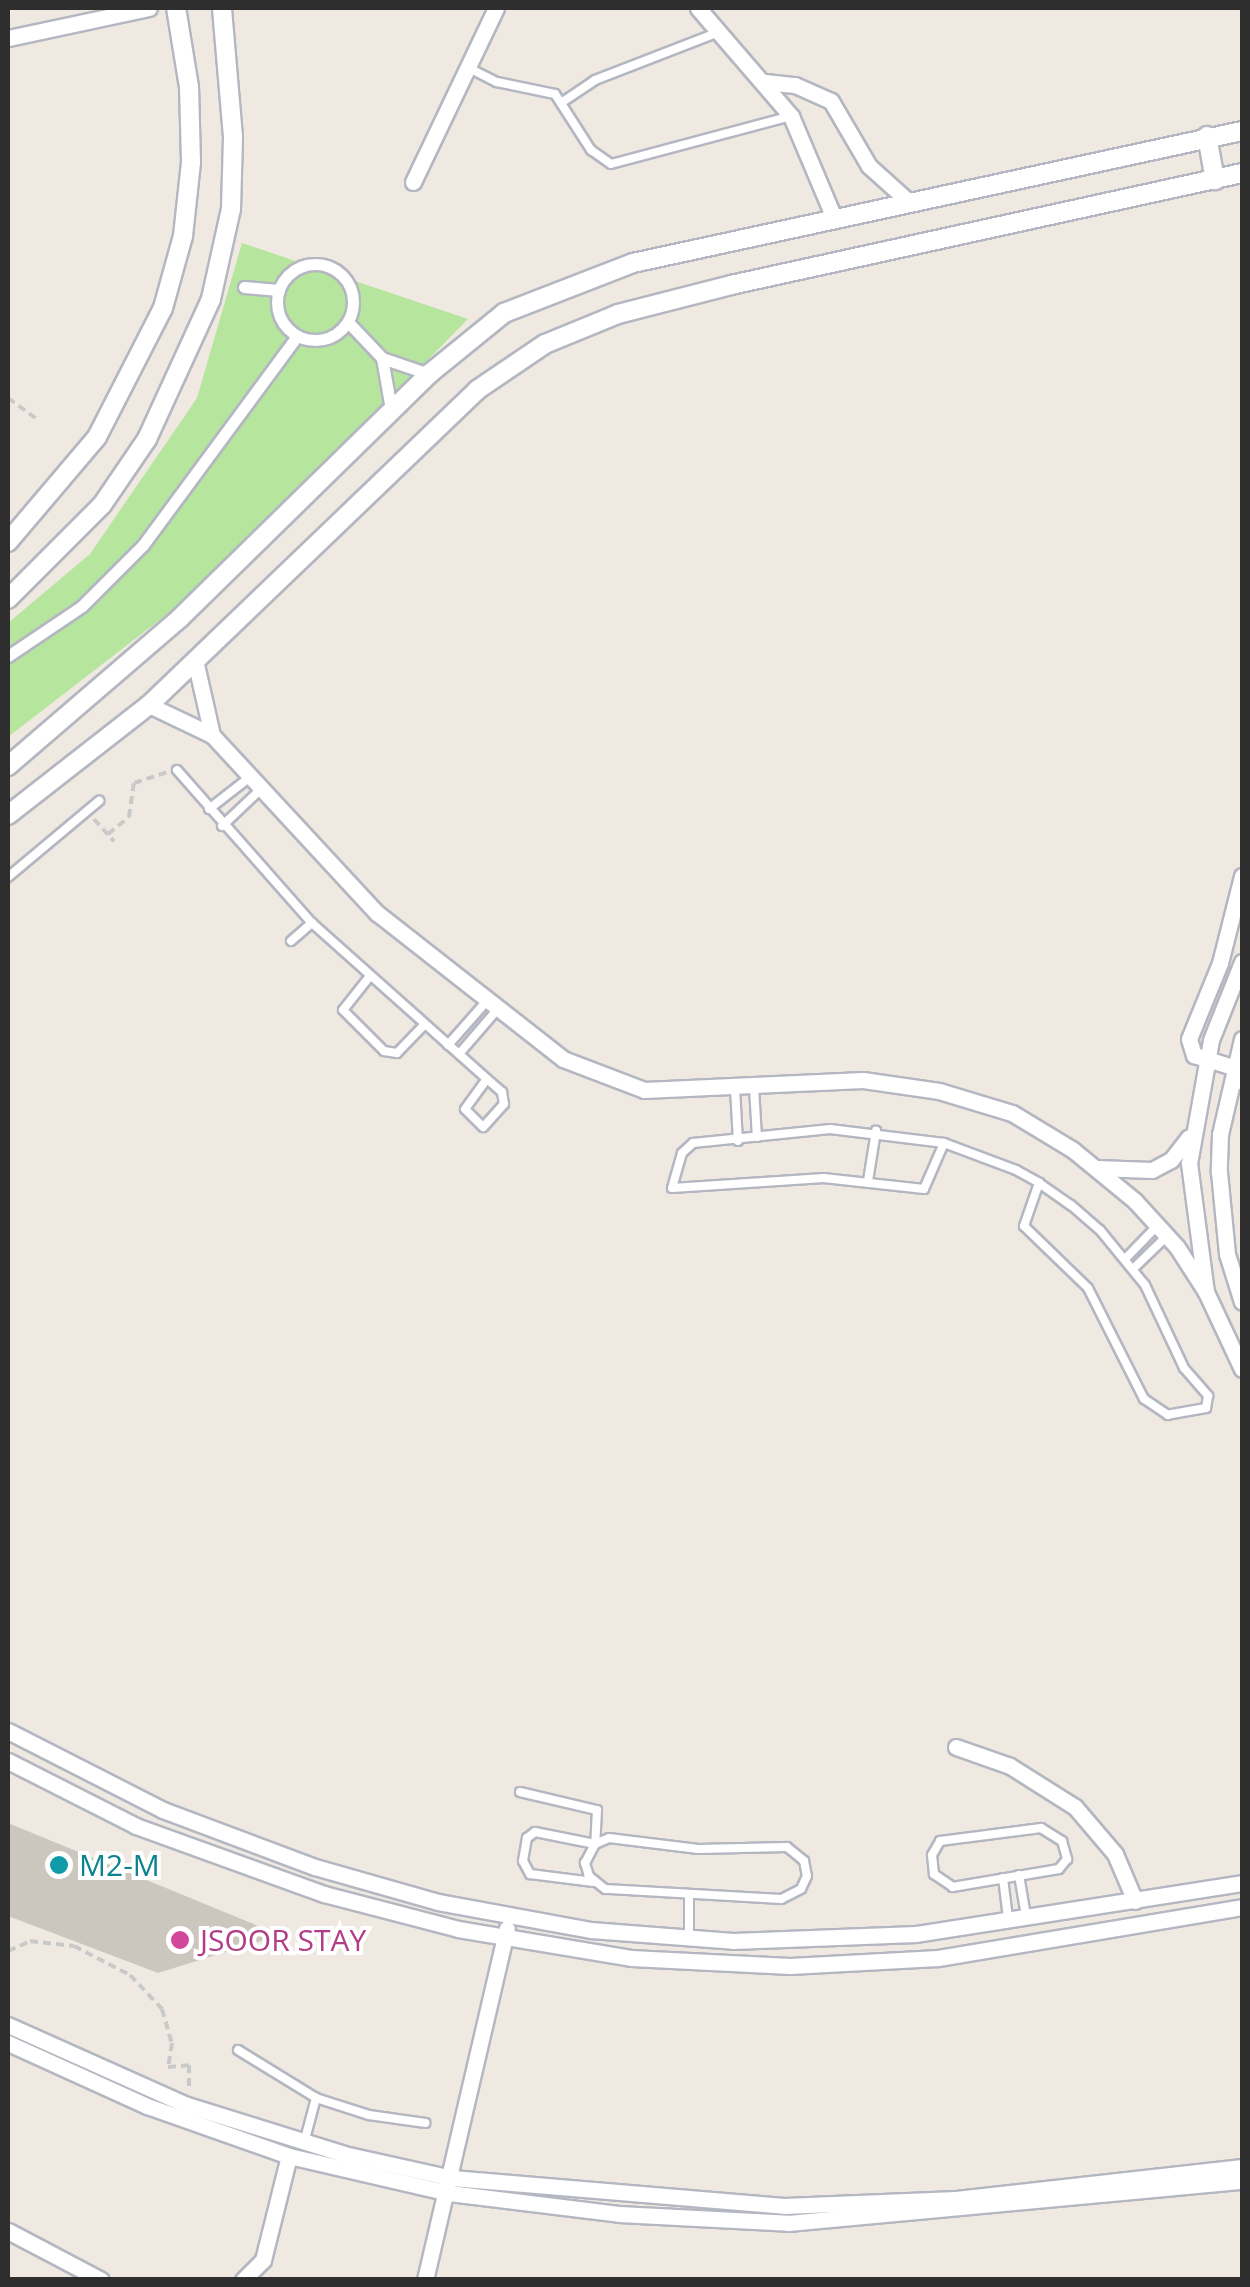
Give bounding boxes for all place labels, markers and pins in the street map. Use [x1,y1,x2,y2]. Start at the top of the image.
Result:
place label: M2-M [79,1847,160,1883]
marker: M2-M [48,1854,70,1876]
place label: JSOOR STAY [200,1922,366,1958]
marker: JSOOR STAY [169,1929,191,1951]

